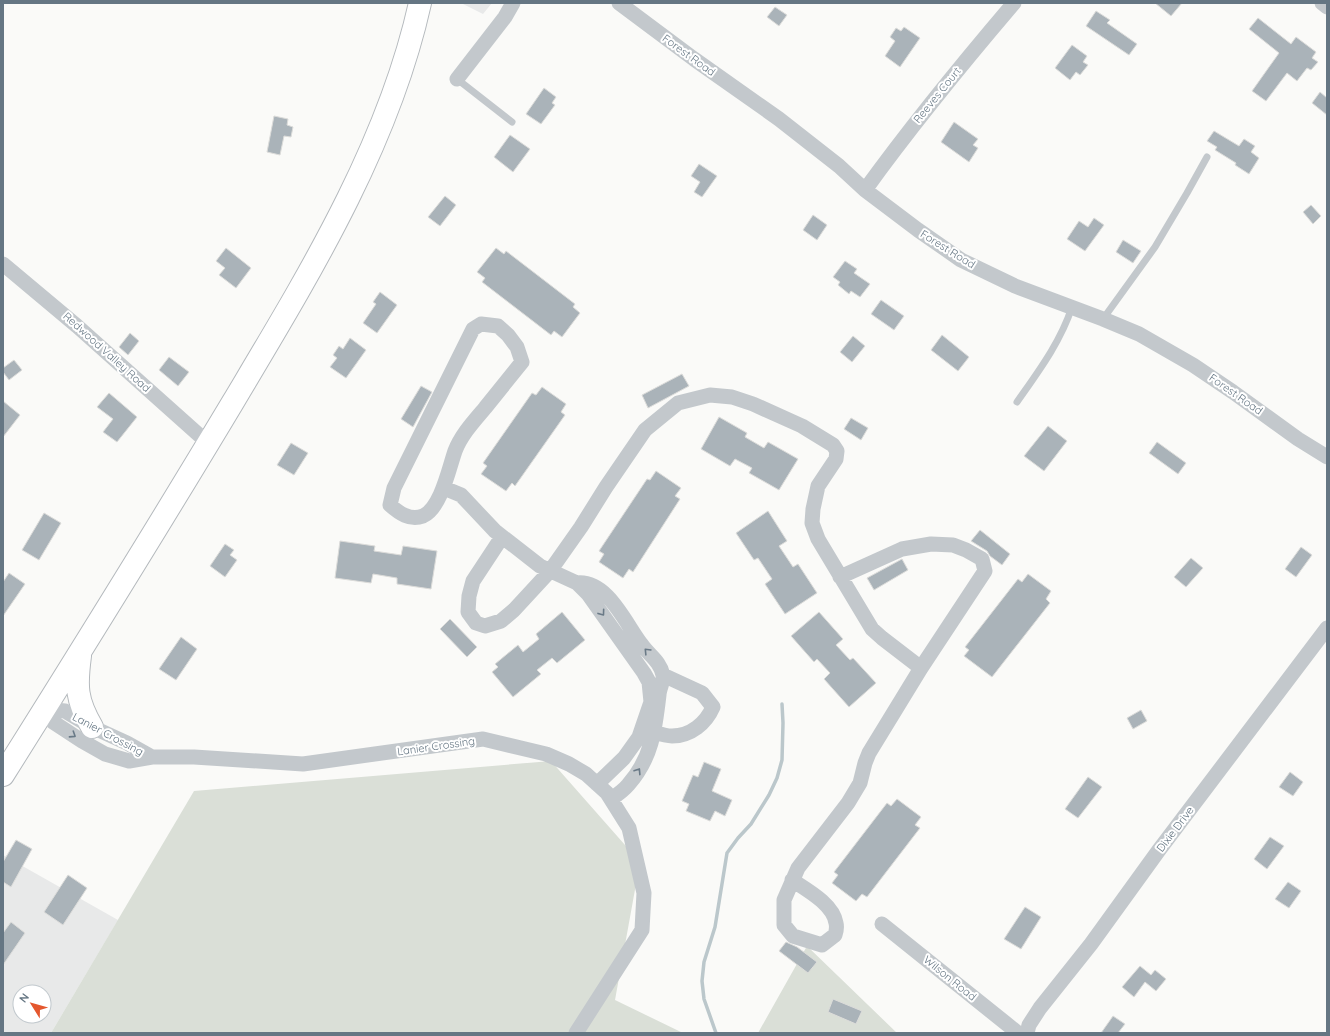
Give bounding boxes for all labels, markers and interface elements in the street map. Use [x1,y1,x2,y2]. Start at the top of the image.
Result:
street label: Forest Road [660,31,718,79]
street label: Reeves Court [910,64,964,126]
street label: Forest Road [918,227,978,271]
street label: Redwood Valley Road [60,309,154,395]
street label: Forest Road [1207,370,1265,418]
one-way arrow [597,609,605,616]
one-way arrow [644,648,652,656]
street label: Lanier Crossing [70,709,146,759]
one-way arrow [69,730,76,738]
street label: Lanier Crossing [396,734,476,758]
one-way arrow [633,768,641,775]
street label: Dixie Drive [1153,803,1197,855]
street label: Wilson Road [921,952,979,1004]
north arrow [12,984,52,1024]
text: N [16,991,32,1005]

